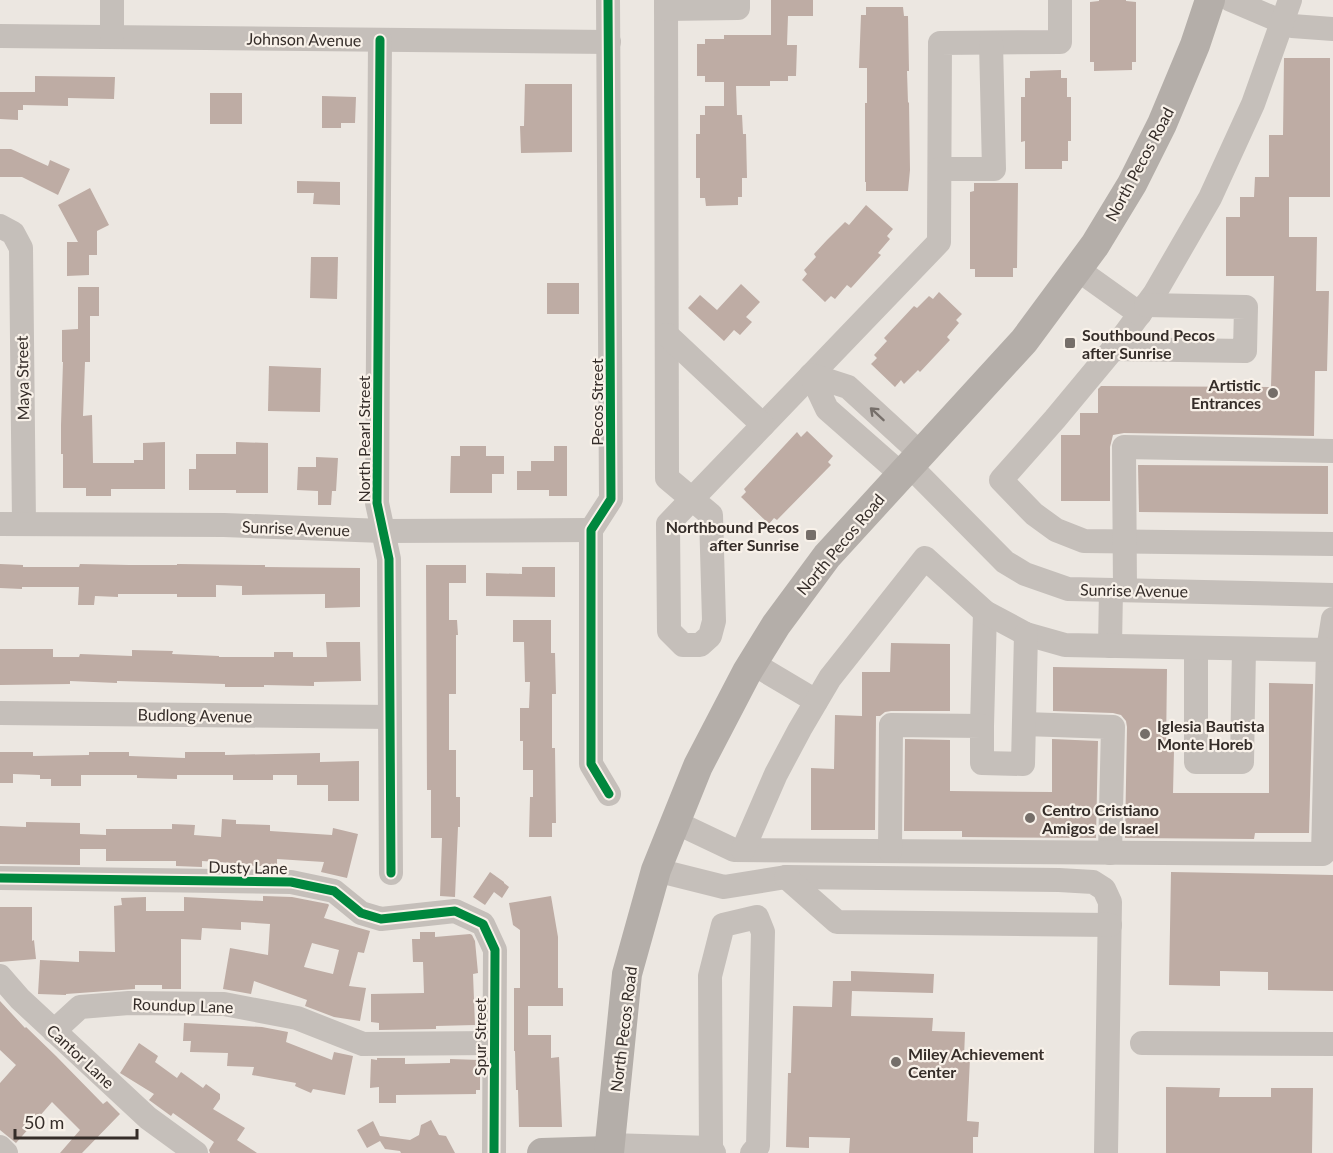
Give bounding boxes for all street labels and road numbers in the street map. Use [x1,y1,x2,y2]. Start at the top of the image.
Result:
street label: Johnson Avenue [246,28,362,50]
street label: North Pecos Road [1101,104,1177,224]
street label: Maya Street [12,335,32,420]
street label: Pecos Street [587,358,606,446]
street label: North Pearl Street [354,375,373,503]
street label: North Pecos Road [792,490,888,598]
street label: Sunrise Avenue [242,517,350,539]
street label: Sunrise Avenue [1080,580,1188,600]
street label: Budlong Avenue [137,705,253,725]
street label: Dusty Lane [208,857,288,877]
street label: North Pecos Road [606,965,640,1093]
street label: Roundup Lane [132,994,234,1016]
street label: Spur Street [470,998,489,1076]
street label: Cantor Lane [43,1020,119,1092]

